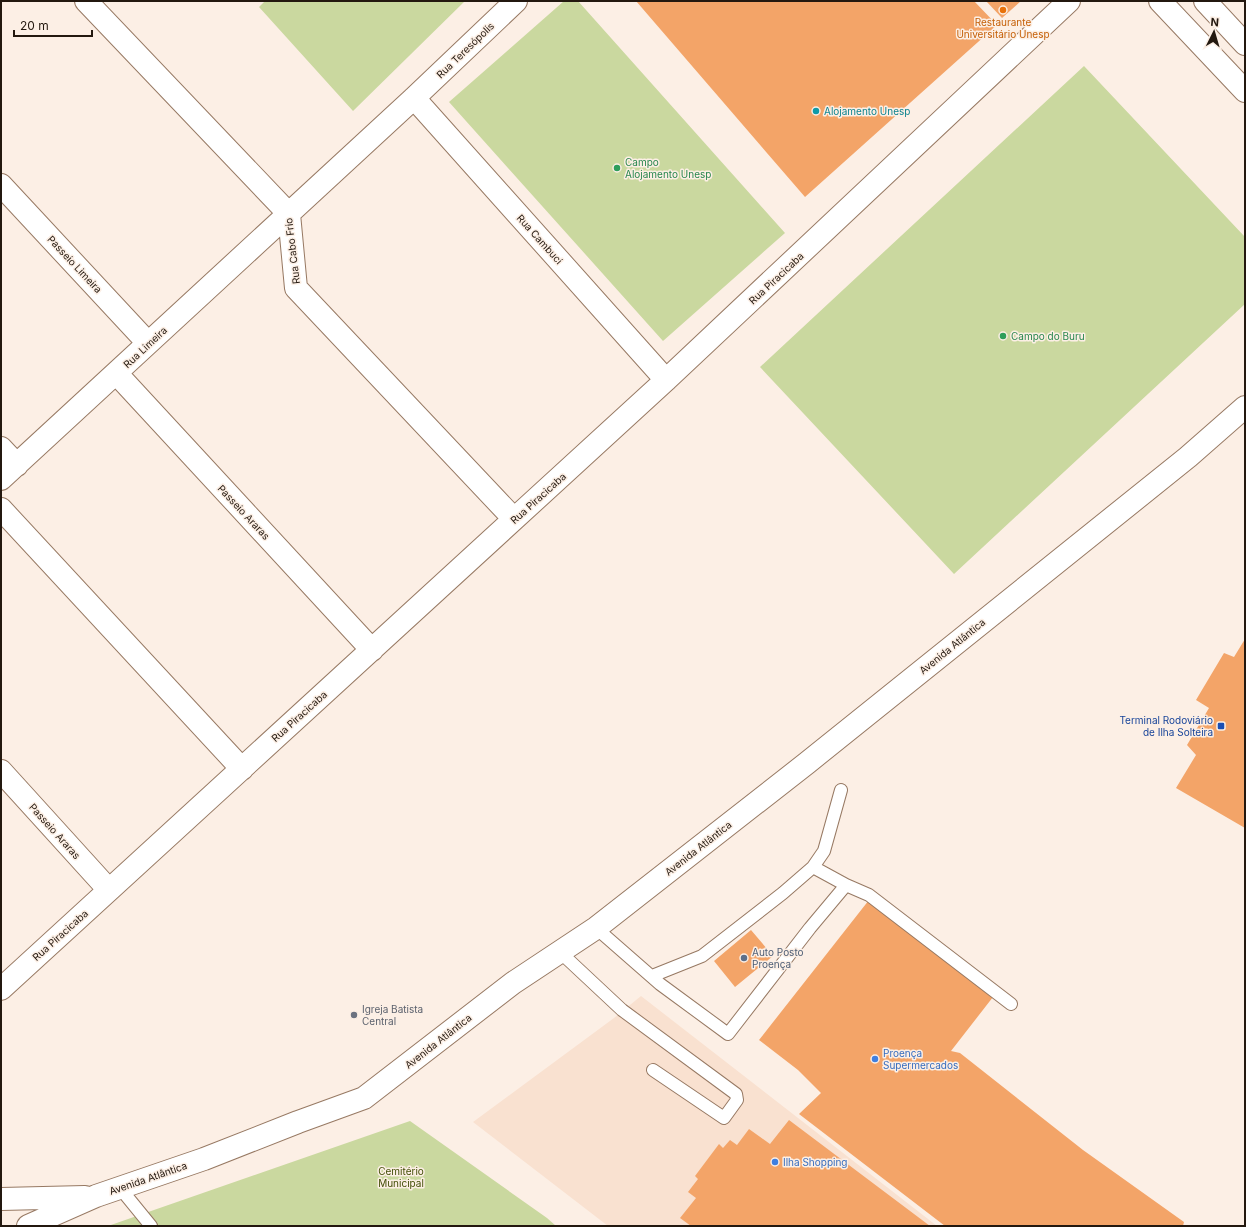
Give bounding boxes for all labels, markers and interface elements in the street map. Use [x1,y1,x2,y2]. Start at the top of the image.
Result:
marker: Restaurante Universitário Unesp [998,5,1008,15]
scale bar [14,12,92,38]
north arrow [1194,12,1234,52]
text: N [1210,15,1220,29]
place label: Restaurante Universitário Unesp [956,16,1050,40]
text: 20 m [20,18,49,33]
street label: Rua Teresópolis [434,20,496,80]
place label: Alojamento Unesp [824,105,910,117]
marker: Alojamento Unesp [811,106,821,116]
place label: Campo Alojamento Unesp [625,156,711,180]
marker: Campo Alojamento Unesp [612,163,622,173]
street label: Rua Cambuci [515,212,565,266]
street label: Rua Cabo Frio [282,217,302,285]
street label: Passeio Limeira [45,233,105,295]
street label: Rua Piracicaba [746,250,806,306]
street label: Rua Limeira [121,324,169,370]
place label: Campo do Buru [1011,330,1085,342]
marker: Campo do Buru [998,331,1008,341]
street label: Rua Piracicaba [508,470,568,526]
street label: Passeio Araras [216,482,272,542]
street label: Avenida Atlântica [917,616,987,676]
street label: Rua Piracicaba [269,688,329,744]
place label: Terminal Rodoviário de Ilha Solteira [1119,714,1213,738]
marker: Terminal Rodoviário de Ilha Solteira [1216,721,1226,731]
street label: Passeio Araras [27,801,83,861]
street label: Avenida Atlântica [662,818,734,878]
street label: Rua Piracicaba [30,907,90,963]
place label: Auto Posto Proença [752,946,804,970]
marker: Auto Posto Proença [739,953,749,963]
place label: Igreja Batista Central [362,1003,423,1027]
marker: Igreja Batista Central [349,1010,359,1020]
street label: Avenida Atlântica [402,1011,474,1071]
place label: Proença Supermercados [883,1047,958,1071]
marker: Proença Supermercados [870,1054,880,1064]
place label: Ilha Shopping [783,1156,847,1168]
marker: Ilha Shopping [770,1157,780,1167]
street label: Avenida Atlântica [108,1159,188,1197]
park label: Cemitério Municipal [378,1165,424,1189]

